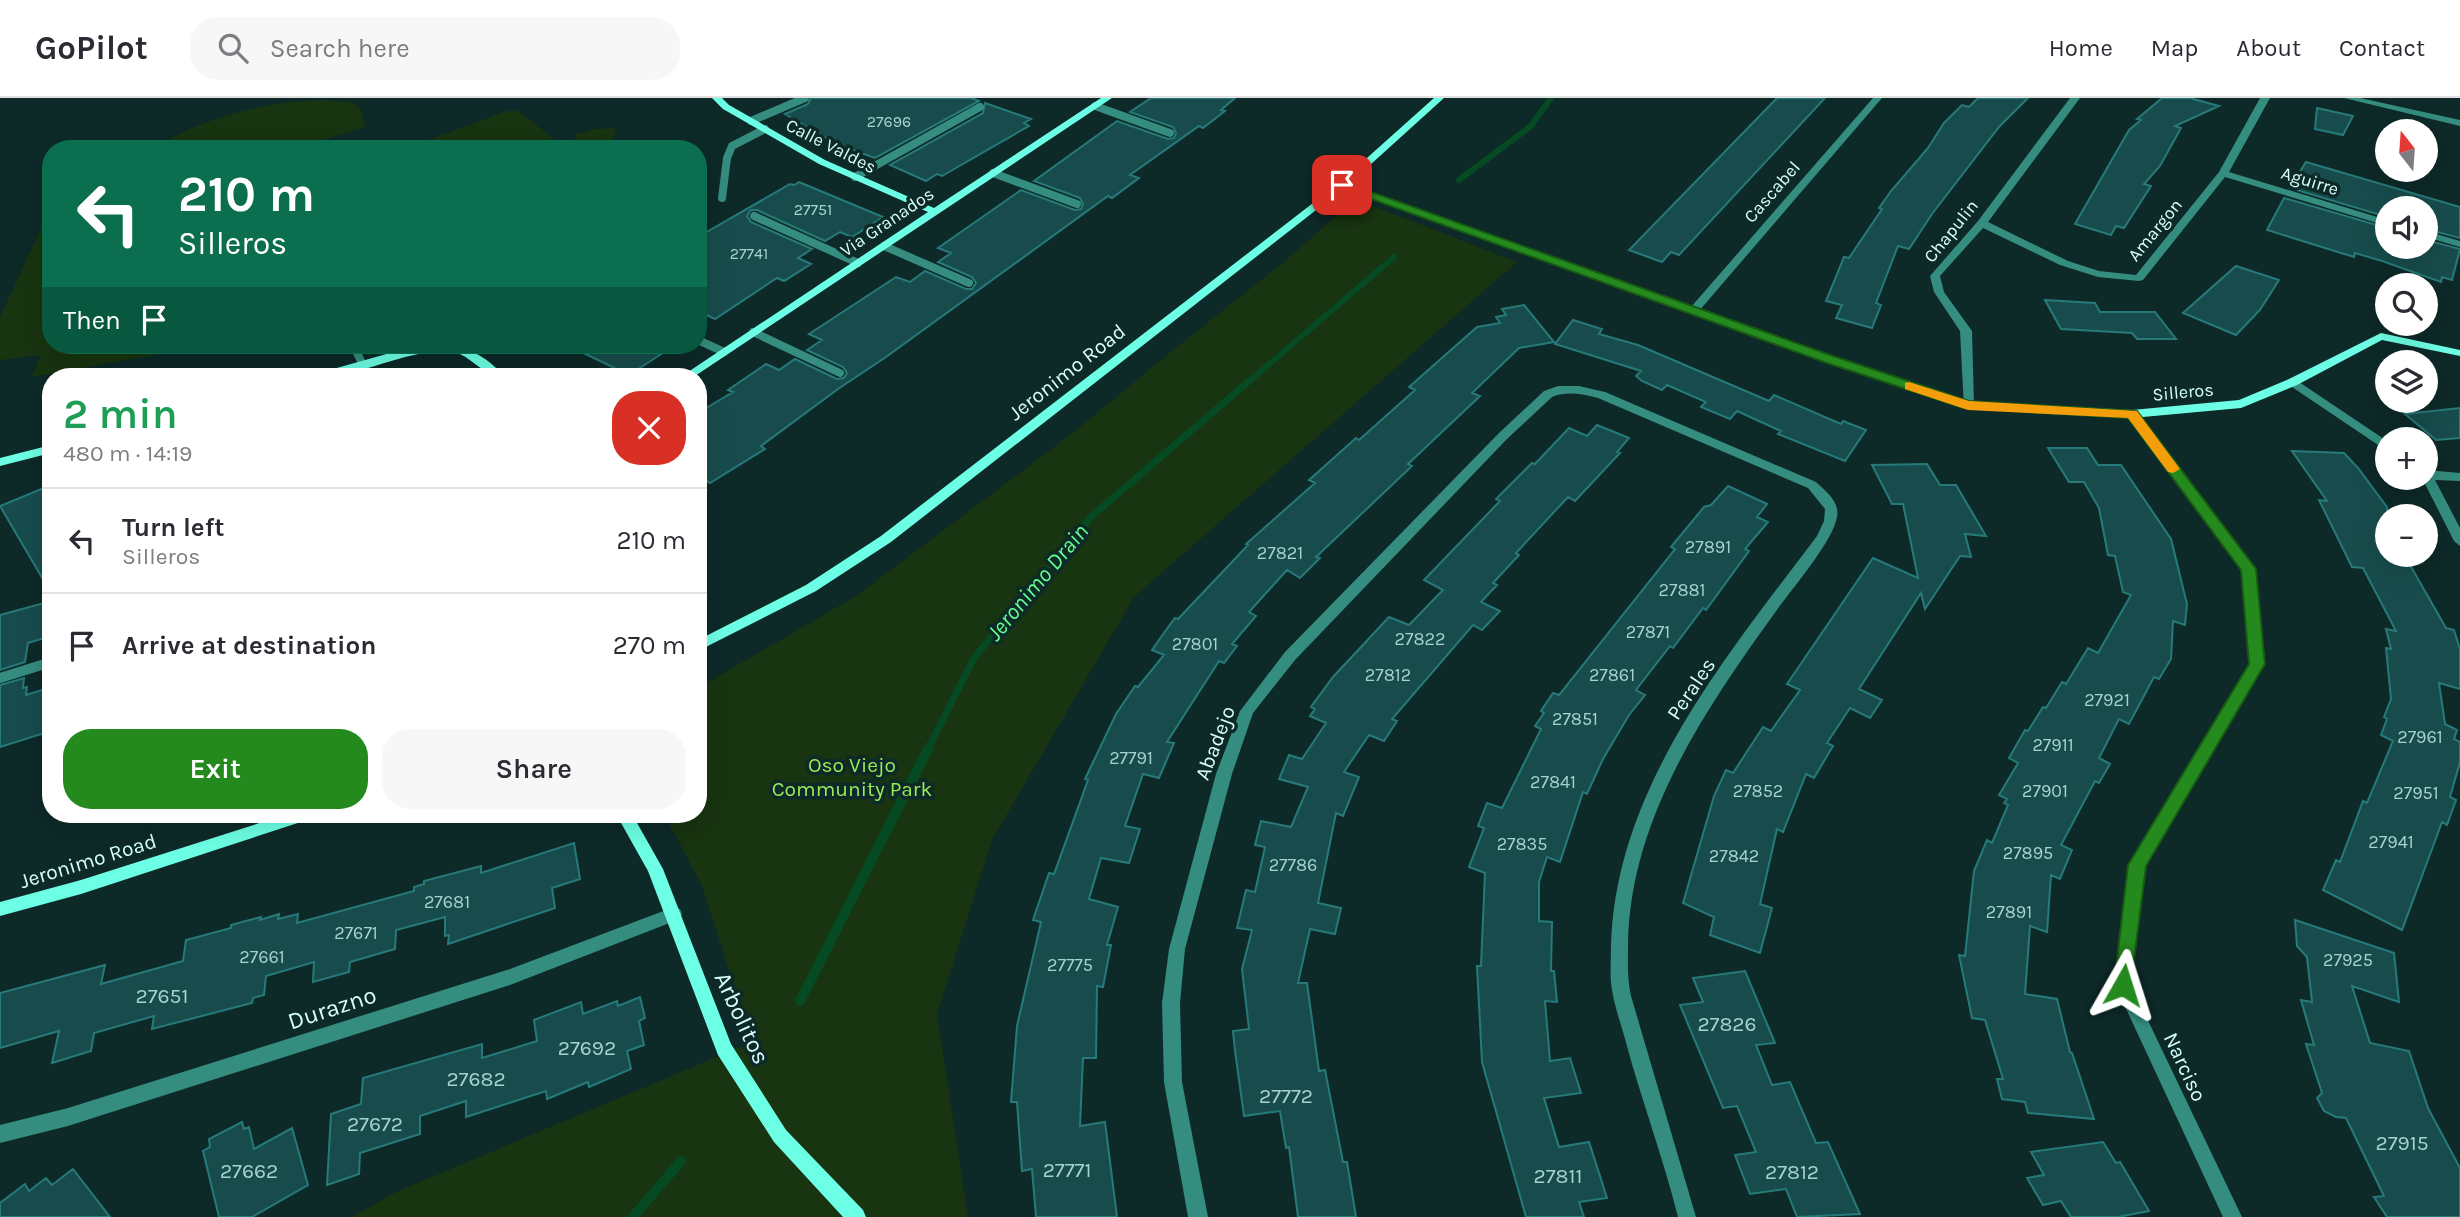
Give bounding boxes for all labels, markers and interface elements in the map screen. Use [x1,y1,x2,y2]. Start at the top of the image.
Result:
search box [190,17,680,80]
text: GoPilot [35,29,148,67]
icon: search [214,29,252,67]
text: Search here [270,33,410,64]
text: Home [2049,34,2113,62]
text: Map [2151,34,2198,62]
text: About [2236,34,2301,62]
text: Contact [2339,34,2425,62]
house number: 27696 [867,112,911,131]
street label: Calle Valdes [782,114,880,178]
north arrow [2375,119,2438,182]
map controls [2375,119,2438,567]
pin [1312,155,1372,215]
street label: Cascabel [1739,157,1805,227]
street label: Aguirre [2279,162,2341,200]
text: 210 m [178,166,315,223]
icon: arrive [1323,166,1361,204]
icon: left [63,168,154,259]
street label: Via Granados [836,183,938,261]
street label: Amargon [2123,194,2187,266]
street label: Chapulin [1919,195,1983,267]
button: sound [2375,196,2438,259]
house number: 27751 [794,200,832,219]
text: Silleros [178,225,287,262]
house number: 27741 [730,244,768,263]
button: search [2375,273,2438,336]
icon: arrive [135,301,173,339]
text: Then [63,305,121,336]
street label: Jeronimo Road [1004,319,1130,425]
button: layers [2375,350,2438,413]
street label: Silleros [2151,378,2215,406]
text: 2 min [63,389,178,439]
button: close [612,391,686,465]
button: + [2375,427,2438,490]
text: 480 m · 14:19 [63,440,192,467]
button: − [2375,504,2438,567]
text: Turn left [122,512,224,543]
water label: Jeronimo Drain [981,518,1094,646]
icon: left [63,522,101,560]
text: 210 m [616,525,686,556]
house number: 27891 [1685,536,1731,558]
house number: 27821 [1257,542,1303,564]
text: Silleros [122,543,200,570]
house number: 27881 [1659,579,1705,601]
house number: 27871 [1626,621,1670,643]
icon: arrive [63,627,101,665]
house number: 27822 [1395,628,1445,650]
text: Arrive at destination [122,630,376,661]
text: 270 m [613,630,686,661]
house number: 27801 [1172,633,1218,655]
street label: Perales [1662,654,1720,724]
house number: 27812 [1365,664,1411,686]
house number: 27861 [1589,664,1635,686]
house number: 27921 [2084,689,2130,711]
street label: Abadejo [1190,703,1240,783]
house number: 27851 [1552,708,1598,730]
house number: 27961 [2397,726,2443,748]
button: Exit [63,729,368,809]
button: Share [382,729,686,809]
house number: 27911 [2032,734,2074,756]
house number: 27791 [1109,747,1153,769]
park label: Oso Viejo Community Park [772,753,932,801]
house number: 27841 [1530,771,1576,793]
house number: 27852 [1733,780,1783,802]
house number: 27901 [2022,780,2068,802]
house number: 27951 [2393,782,2439,804]
street label: Jeronimo Road [17,829,159,893]
house number: 27941 [2368,831,2414,853]
house number: 27835 [1497,833,1547,855]
house number: 27895 [2003,842,2053,864]
house number: 27842 [1709,845,1759,867]
house number: 27786 [1269,854,1317,876]
house number: 27681 [424,891,470,913]
house number: 27891 [1986,901,2032,923]
house number: 27671 [334,922,378,944]
house number: 27661 [239,946,285,968]
position arrow [2086,948,2160,1022]
house number: 27925 [2323,949,2373,971]
house number: 27775 [1047,954,1093,976]
street label: Arbolitos [709,967,775,1069]
street label: Durazno [284,981,380,1035]
house number: 27651 [136,984,188,1008]
house number: 27826 [1697,1012,1757,1036]
street label: Narciso [2159,1029,2211,1105]
house number: 27692 [558,1036,616,1060]
house number: 27682 [446,1067,506,1091]
house number: 27772 [1259,1084,1313,1108]
house number: 27672 [347,1112,403,1136]
house number: 27915 [2375,1131,2429,1155]
house number: 27771 [1043,1158,1091,1182]
house number: 27662 [220,1159,278,1183]
house number: 27812 [1765,1160,1819,1184]
house number: 27811 [1534,1164,1582,1188]

